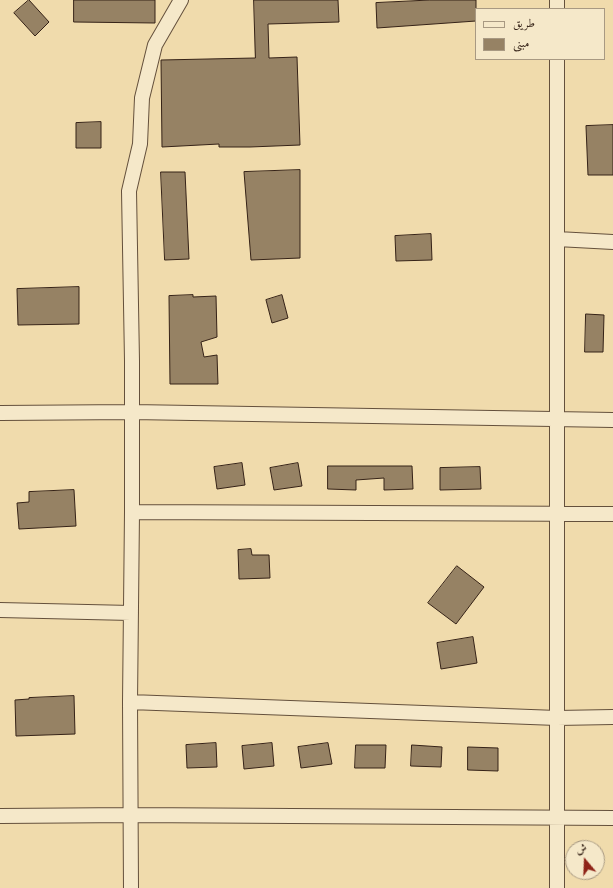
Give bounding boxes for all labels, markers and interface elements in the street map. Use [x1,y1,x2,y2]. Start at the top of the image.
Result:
legend [475,8,605,60]
text: طريق [513,15,535,31]
text: مبنى [513,35,529,51]
north arrow [565,840,605,880]
text: ش [574,840,589,858]

